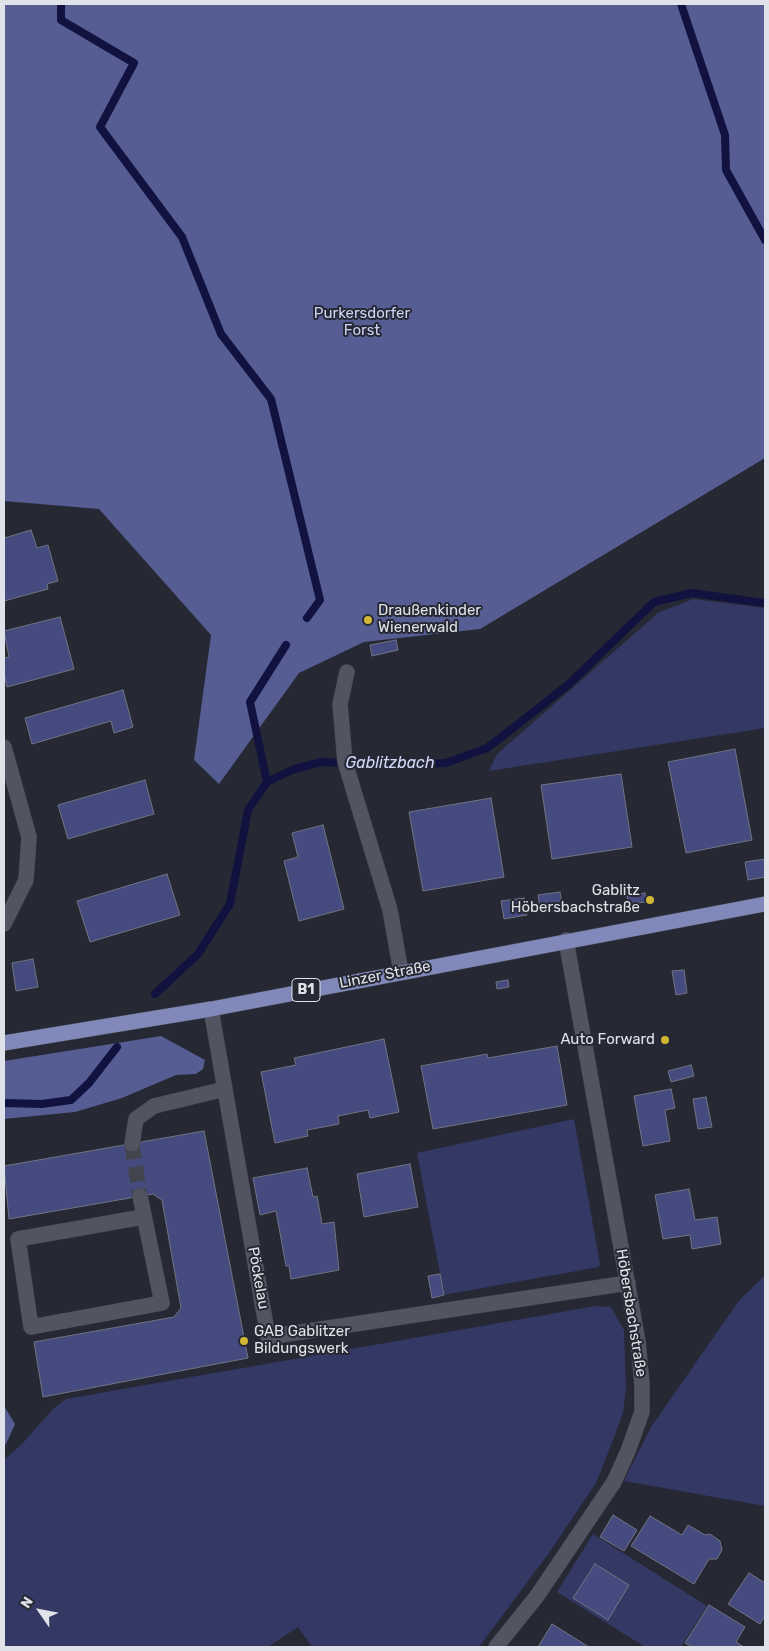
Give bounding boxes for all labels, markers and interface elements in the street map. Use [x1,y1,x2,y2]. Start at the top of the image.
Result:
park label: Purkersdorfer Forst [314,305,410,340]
place label: Draußenkinder Wienerwald [378,602,481,637]
marker: Draußenkinder Wienerwald [362,614,374,626]
water label: Gablitzbach [345,753,435,773]
place label: Gablitz Höbersbachstraße [511,882,640,917]
marker: Gablitz Höbersbachstraße [644,894,656,906]
street label: Linzer Straße [338,957,432,993]
road number: B1 [292,978,320,1002]
place label: Auto Forward [560,1031,655,1049]
marker: Auto Forward [659,1034,671,1046]
street label: Pöckelau [244,1245,272,1311]
street label: Höbersbachstraße [612,1248,650,1378]
place label: GAB Gablitzer Bildungswerk [254,1323,350,1358]
marker: GAB Gablitzer Bildungswerk [238,1335,250,1347]
north arrow [15,1586,65,1636]
text: N [17,1594,37,1611]

